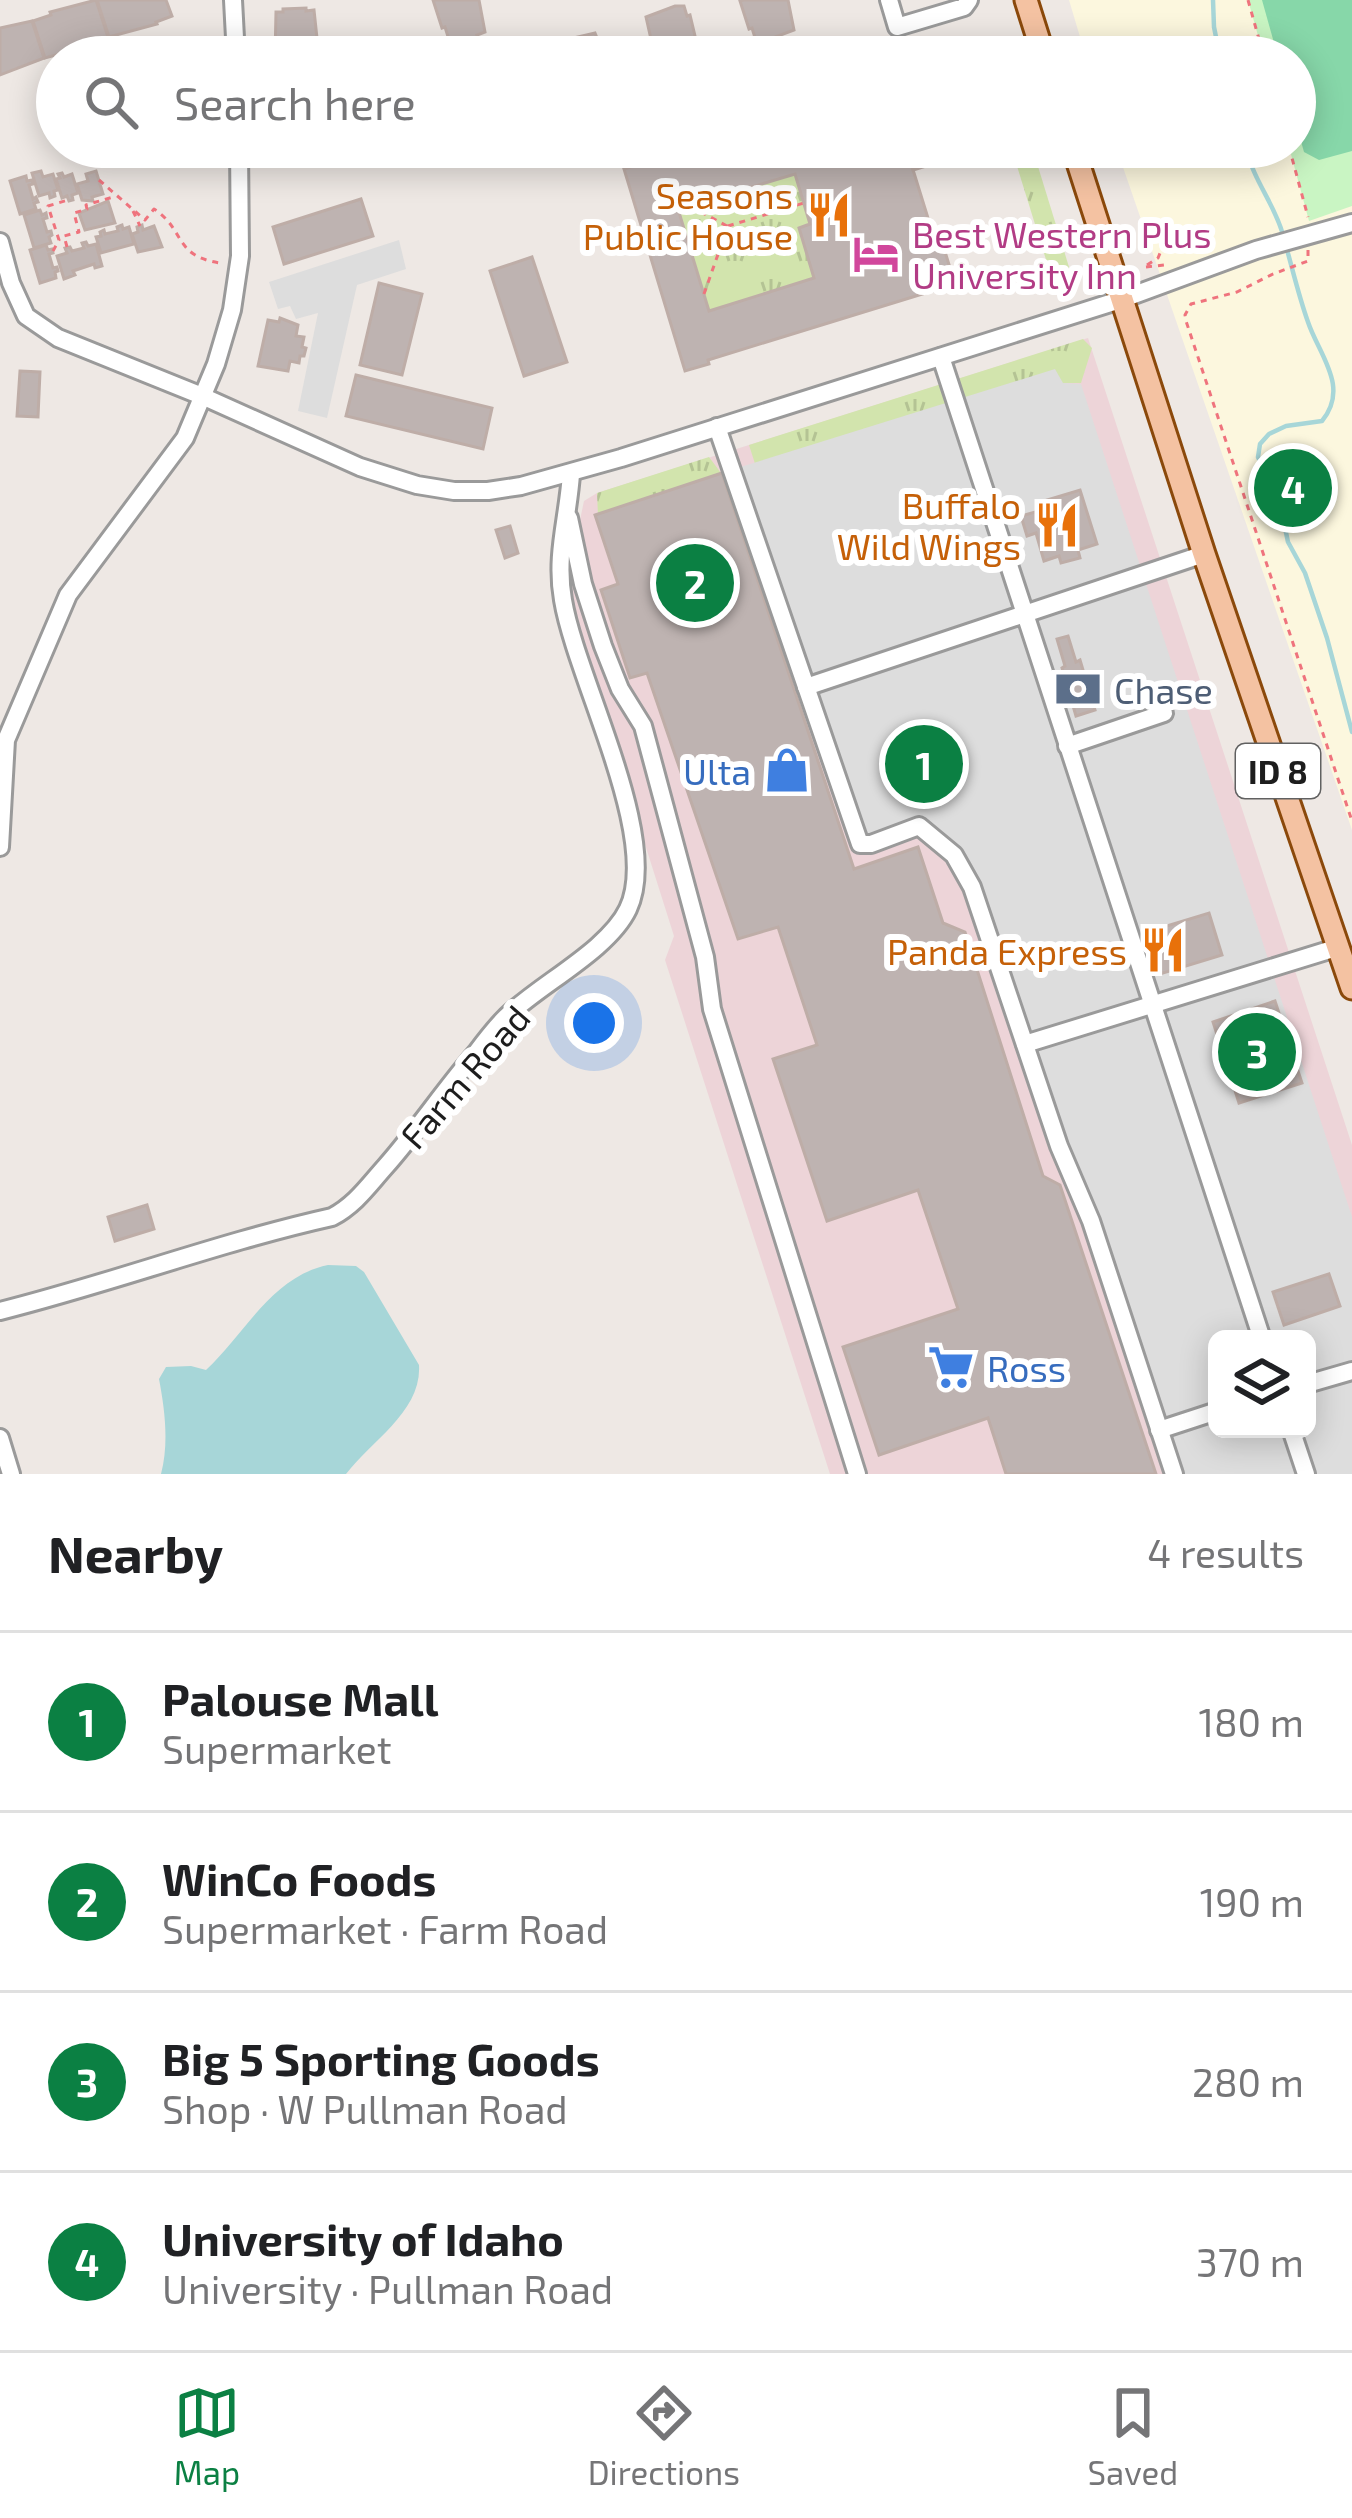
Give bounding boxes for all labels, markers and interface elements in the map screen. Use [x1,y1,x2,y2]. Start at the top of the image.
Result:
search box [36,36,1316,168]
icon: search [78,69,144,135]
text: Search here [174,75,416,129]
place label: Seasons Public House [583,173,793,257]
restaurant icon: Seasons Public House [804,190,854,240]
place label: Best Western Plus University Inn [912,212,1211,296]
hotel icon: Best Western Plus University Inn [851,229,901,279]
pin: 4 [1254,443,1332,533]
place label: Buffalo Wild Wings [837,483,1021,567]
restaurant icon: Buffalo Wild Wings [1032,500,1082,550]
pin: 2 [656,538,734,628]
bank icon: Chase [1053,664,1103,714]
place label: Chase [1114,668,1213,711]
pin: 1 [885,719,963,809]
road number: ID 8 [1236,744,1320,798]
shop icon: Ulta [762,745,812,795]
place label: Ulta [683,749,751,792]
restaurant icon: Panda Express [1138,925,1188,975]
place label: Panda Express [887,929,1127,972]
your location [564,993,624,1053]
street label: Farm Road [390,996,538,1156]
pin: 3 [1218,1007,1296,1097]
map controls [1208,1330,1316,1438]
button: layers [1208,1330,1316,1438]
supermarket icon: Ross [926,1342,976,1392]
place label: Ross [987,1346,1066,1389]
text: Nearby [48,1522,223,1583]
text: 4 results [1147,1529,1304,1576]
text: Palouse Mall [162,1671,439,1725]
text: 1 [79,1698,95,1745]
text: 180 m [1198,1698,1304,1745]
text: Supermarket [162,1725,392,1772]
text: WinCo Foods [162,1851,436,1905]
text: 2 [76,1878,98,1925]
text: 190 m [1200,1878,1304,1925]
text: Supermarket · Farm Road [162,1905,608,1952]
text: Big 5 Sporting Goods [162,2031,600,2085]
text: 3 [76,2058,98,2105]
text: 280 m [1192,2058,1304,2105]
text: Shop · W Pullman Road [162,2085,568,2132]
text: University of Idaho [162,2211,564,2265]
text: 4 [75,2238,99,2285]
text: 370 m [1196,2238,1304,2285]
text: University · Pullman Road [162,2265,613,2312]
tab: Map [174,2380,240,2492]
tab: Directions [588,2380,740,2492]
tab: Saved [1088,2380,1178,2492]

